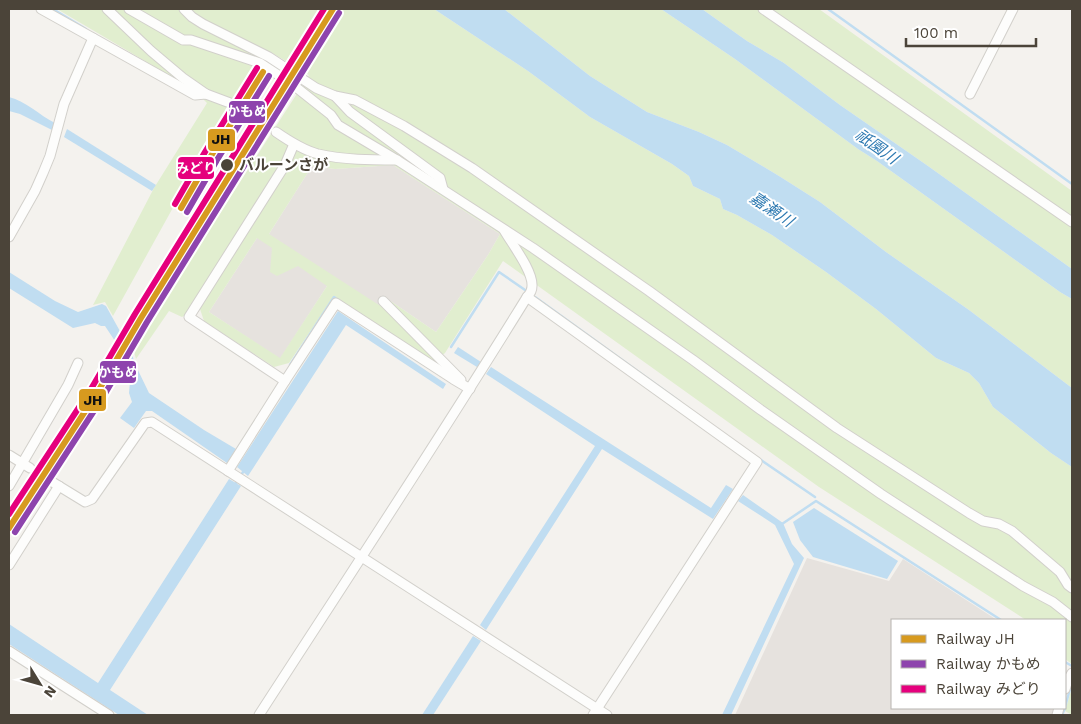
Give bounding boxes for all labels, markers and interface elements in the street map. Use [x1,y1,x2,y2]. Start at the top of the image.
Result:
scale bar [906,15,1036,47]
text: 100 m [914,24,958,42]
line badge: かもめ [228,100,266,124]
text: かもめ [226,103,268,119]
water label: 祇園川 [852,125,903,169]
line badge: JH [207,128,236,152]
text: JH [211,131,231,147]
line badge: みどり [177,156,215,180]
place label: バルーンさが [239,156,328,174]
marker: バルーンさが [219,157,235,173]
text: みどり [175,160,217,176]
water label: 嘉瀬川 [747,188,799,232]
line badge: かもめ [99,360,137,384]
text: かもめ [97,364,139,380]
line badge: JH [78,388,107,412]
text: JH [83,392,103,408]
legend [891,619,1066,709]
text: Railway JH [936,630,1015,648]
text: Railway かもめ [936,655,1041,673]
north arrow [15,659,65,709]
text: Railway みどり [936,680,1041,698]
text: N [41,683,60,701]

